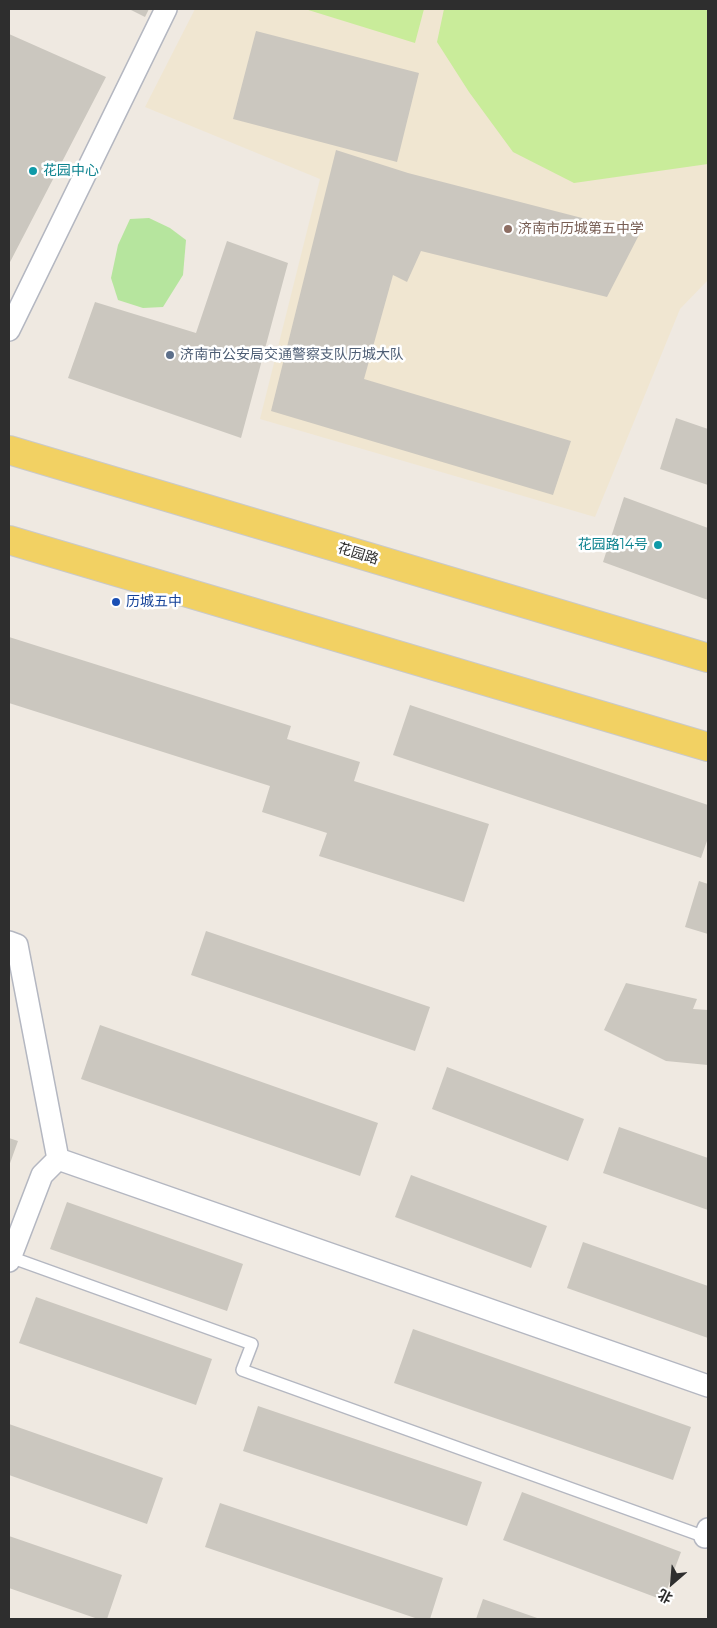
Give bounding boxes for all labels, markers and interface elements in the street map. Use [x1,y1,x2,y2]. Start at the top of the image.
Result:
place label: 花园中心 [43,163,99,179]
marker: 花园中心 [27,165,39,177]
place label: 济南市历城第五中学 [518,221,644,237]
marker: 济南市历城第五中学 [502,223,514,235]
place label: 济南市公安局交通警察支队历城大队 [180,347,404,363]
marker: 济南市公安局交通警察支队历城大队 [164,349,176,361]
place label: 花园路14号 [578,537,648,553]
marker: 花园路14号 [652,539,664,551]
street label: 花园路 [335,540,381,568]
place label: 历城五中 [126,594,182,610]
marker: 历城五中 [110,596,122,608]
north arrow [647,1558,697,1608]
text: 北 [655,1585,676,1608]

